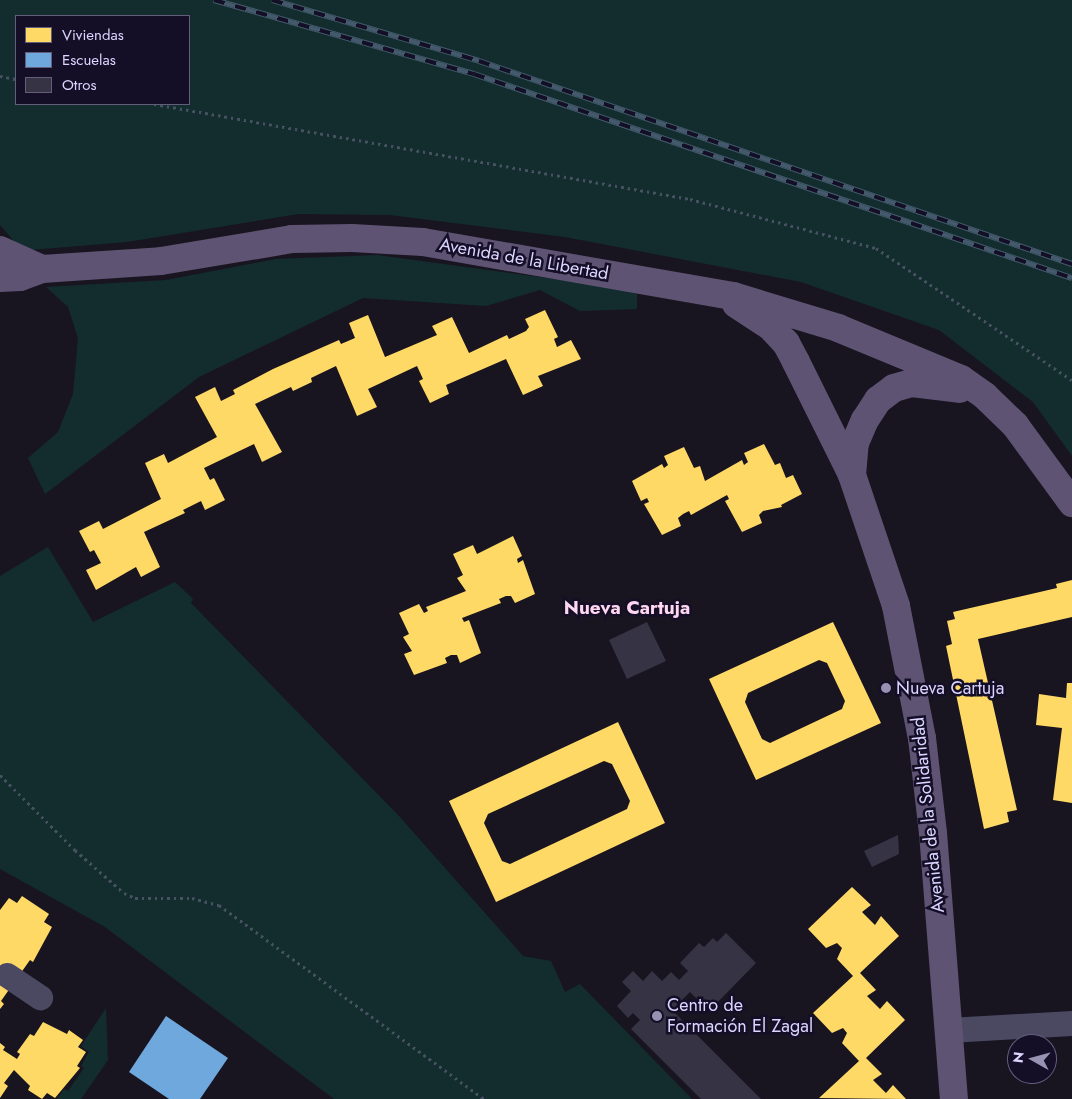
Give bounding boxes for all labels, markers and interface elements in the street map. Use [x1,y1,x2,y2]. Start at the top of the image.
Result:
legend [15,15,190,105]
text: Viviendas [62,24,124,46]
text: Escuelas [62,49,116,71]
text: Otros [62,74,97,96]
street label: Avenida de la Libertad [438,233,610,285]
district label: Nueva Cartuja [564,597,690,619]
place label: Nueva Cartuja [896,677,1004,699]
marker: Nueva Cartuja [880,682,892,694]
street label: Avenida de la Solidaridad [907,716,949,914]
place label: Centro de Formación El Zagal [667,995,813,1038]
marker: Centro de Formación El Zagal [651,1010,663,1022]
north arrow [1007,1034,1057,1084]
text: N [1008,1051,1029,1064]

